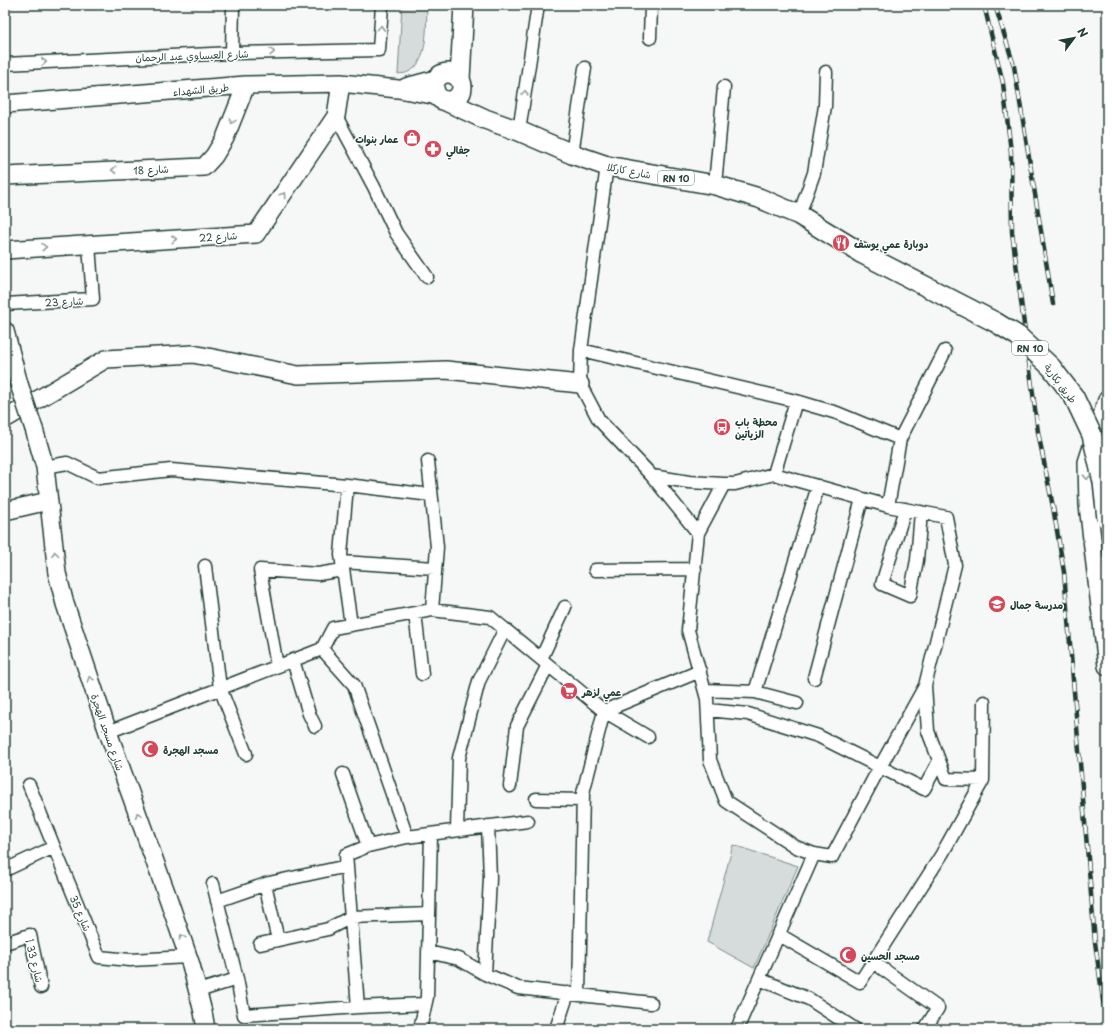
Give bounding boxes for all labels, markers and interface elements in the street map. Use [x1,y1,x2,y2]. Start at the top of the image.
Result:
north arrow [1054,18,1094,58]
text: N [1073,24,1093,41]
one-way arrow [376,25,385,31]
street label: شارع العيساوي عبد الرحمان [135,46,249,66]
one-way arrow [269,48,275,56]
one-way arrow [41,58,47,66]
street label: طريق الشهداء [172,79,230,99]
one-way arrow [520,90,529,96]
one-way arrow [228,118,236,125]
shop icon: عمار بنوات [402,128,422,148]
place label: عمار بنوات [355,131,399,147]
pharmacy icon: جفالي [423,139,443,159]
place label: جفالي [446,142,471,160]
street label: شارع كاركلا [605,158,653,183]
street label: شارع 18 [133,161,169,178]
one-way arrow [111,166,117,175]
road number: RN 10 [658,171,694,185]
one-way arrow [278,192,286,199]
street label: شارع 22 [198,227,238,246]
restaurant icon: دوبارة عمي يوسف [831,233,851,253]
one-way arrow [171,235,177,244]
place label: دوبارة عمي يوسف [854,236,929,254]
one-way arrow [41,243,47,252]
street label: شارع 23 [44,292,84,310]
road number: RN 10 [1012,341,1048,355]
street label: طريق بكارية [1041,360,1081,406]
place label: محطة باب الزياتين [735,414,778,441]
bus stop icon: محطة باب الزياتين [712,417,732,437]
one-way arrow [1083,474,1091,480]
one-way arrow [51,551,60,557]
school or university icon: مدرسة جمال [987,594,1007,614]
place label: مدرسة جمال [1010,597,1063,612]
one-way arrow [86,676,95,683]
supermarket icon: عمي لزهر [559,681,579,701]
place label: عمي لزهر [581,684,622,702]
street label: شارع مسجد الهجرة [87,692,128,773]
mosque icon: مسجد الهجرة [140,739,160,759]
place label: مسجد الهجرة [163,742,219,757]
one-way arrow [134,812,142,819]
street label: شارع 35 [66,893,95,934]
one-way arrow [178,934,186,941]
street label: شارع 33 أ [21,938,48,985]
mosque icon: مسجد الحسين [838,945,858,965]
place label: مسجد الحسين [861,948,920,963]

